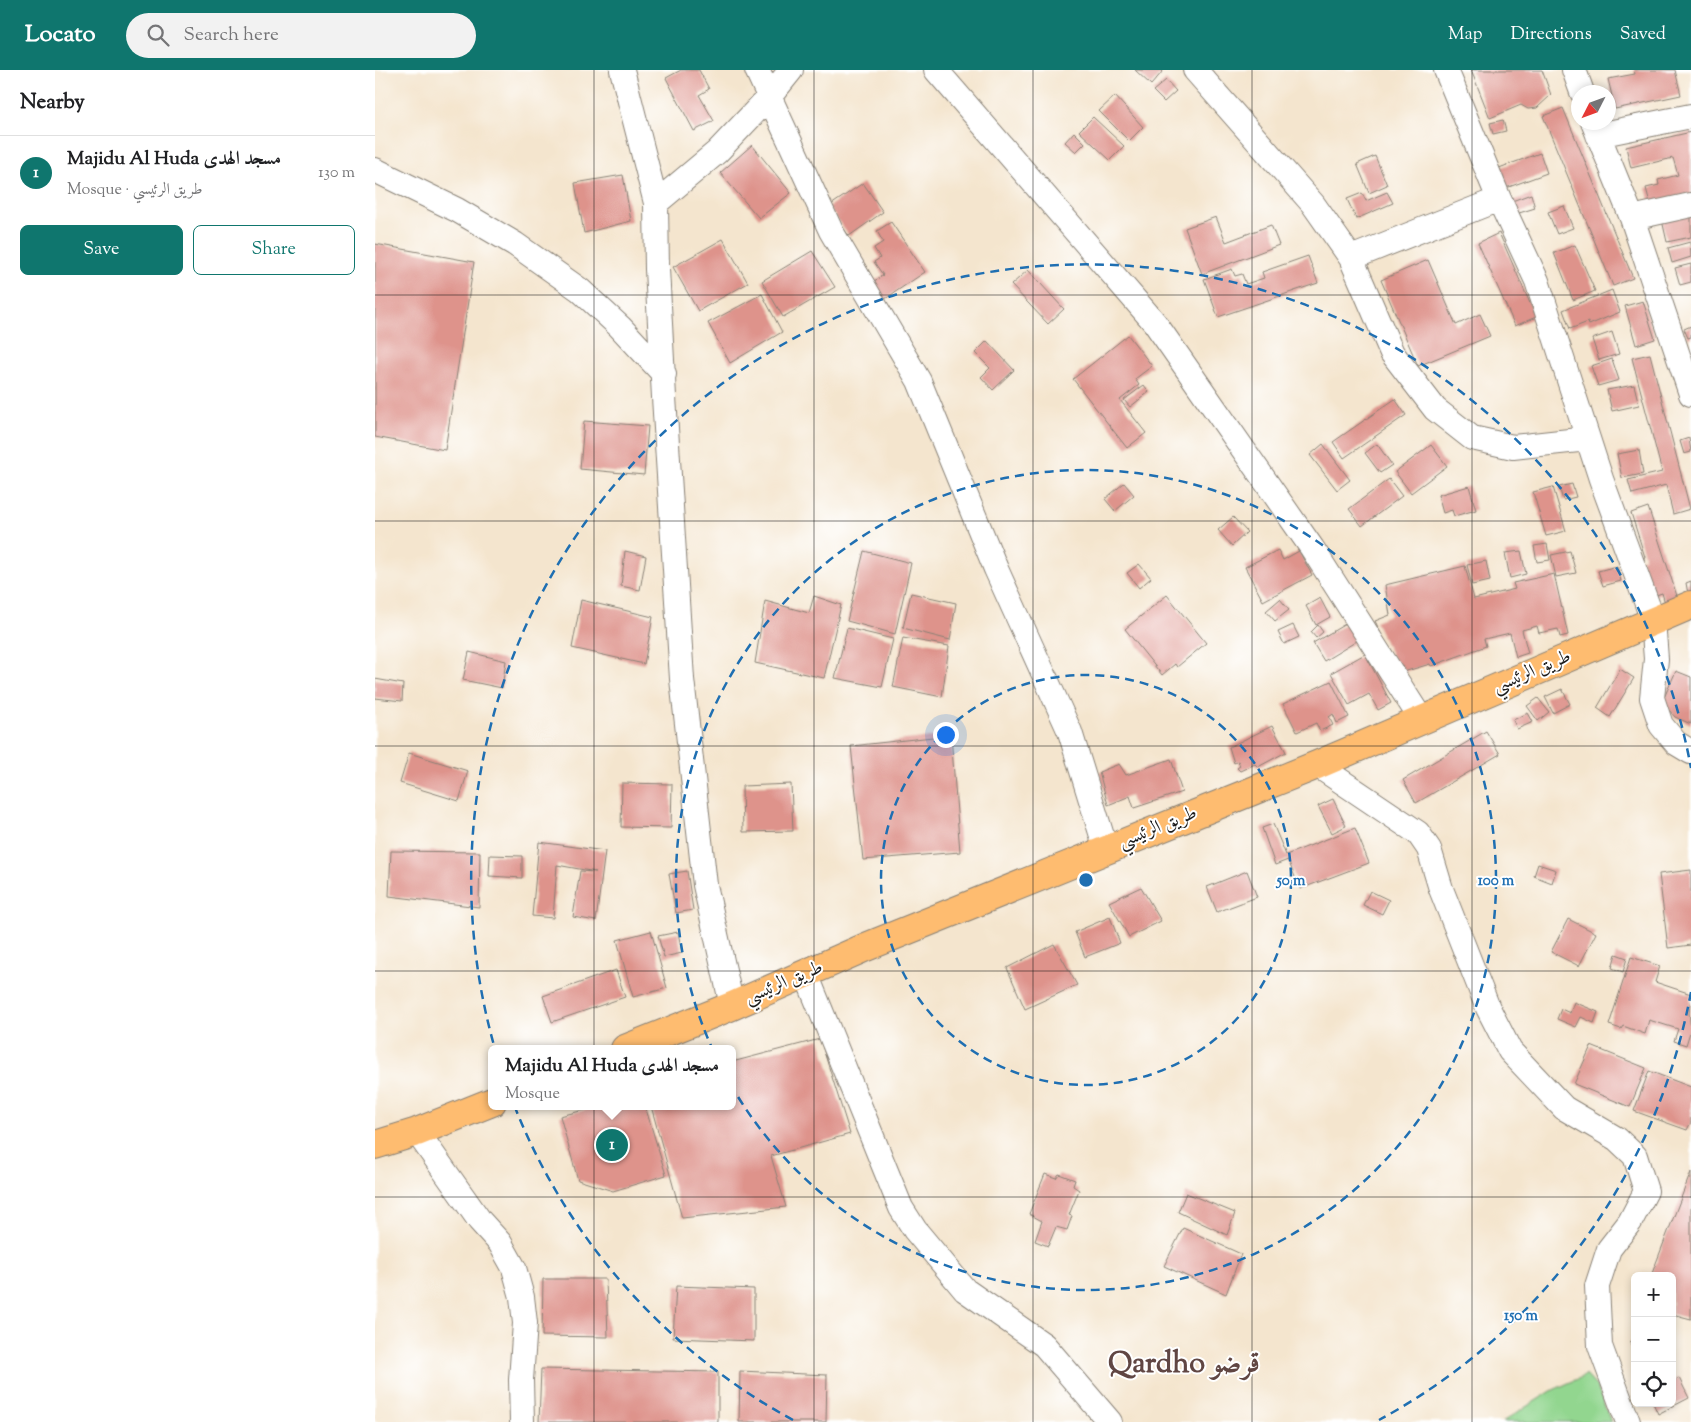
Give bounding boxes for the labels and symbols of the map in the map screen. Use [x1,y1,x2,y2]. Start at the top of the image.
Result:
north arrow [1571,85,1616,130]
street label: طريق الرئيسي [1489,643,1576,702]
your location [933,722,959,748]
street label: طريق الرئيسي [1115,800,1202,858]
centre of rings [1077,871,1095,889]
text: 50 m [1276,871,1306,892]
text: 100 m [1478,871,1515,892]
street label: طريق الرئيسي [741,954,828,1013]
pin: 1 [596,1126,628,1164]
text: 150 m [1504,1306,1538,1327]
district label: Qardho قرضو [1108,1344,1260,1386]

